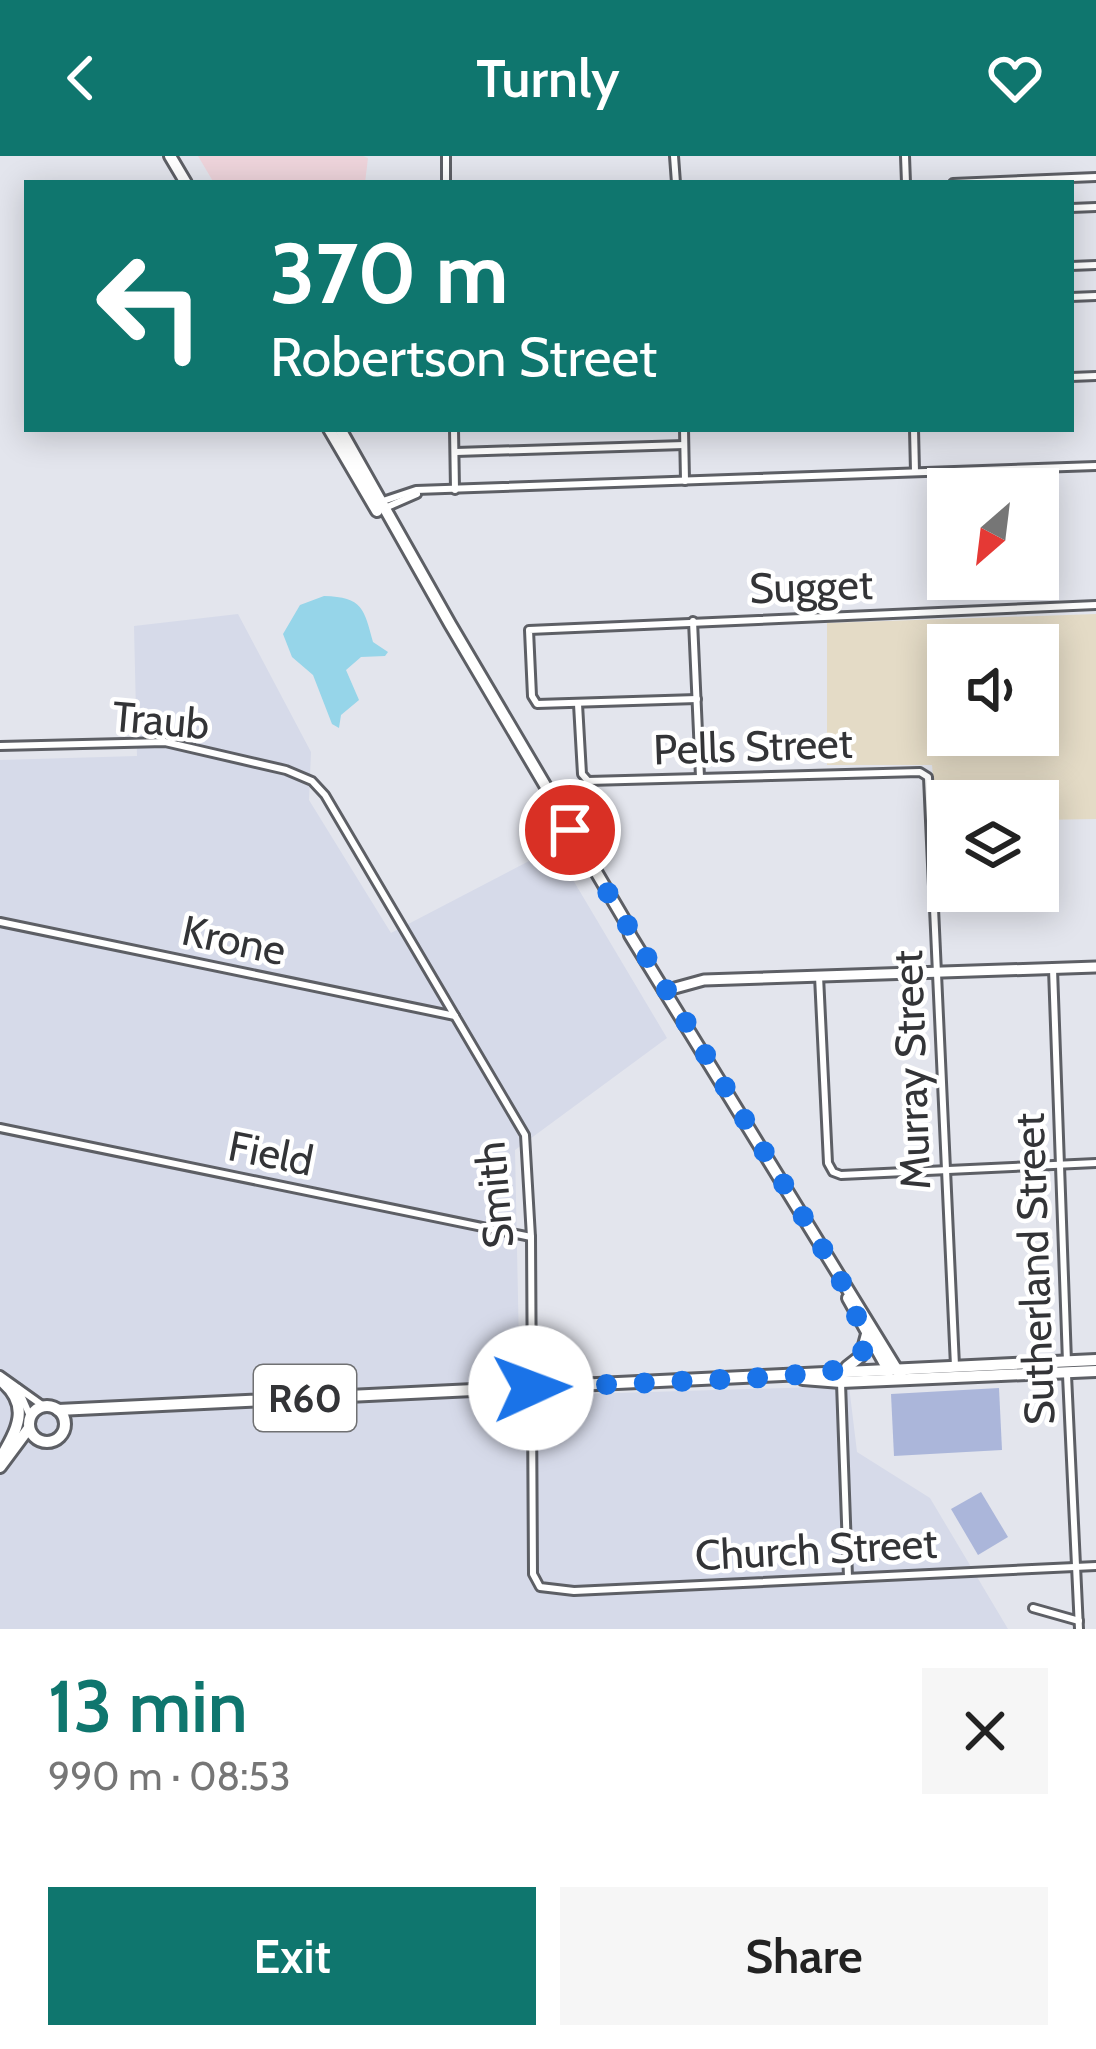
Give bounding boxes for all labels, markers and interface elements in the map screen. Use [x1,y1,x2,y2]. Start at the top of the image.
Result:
icon: back [48,45,114,111]
text: Turnly [476,45,620,111]
icon: heart [982,45,1048,111]
text: 370 m [270,222,509,324]
icon: left [72,228,228,384]
text: Robertson Street [270,324,657,390]
north arrow [927,468,1059,600]
map controls [927,468,1059,912]
street label: Sugget [748,558,874,614]
button: sound [927,624,1059,756]
street label: Traub [110,690,212,750]
street label: Pells Street [652,717,854,775]
pin [519,779,621,881]
button: layers [927,780,1059,912]
icon: arrive [537,797,603,863]
street label: Krone [177,904,291,976]
street label: Murray Street [881,949,941,1191]
street label: Sutherland Street [1003,1112,1065,1426]
street label: Field [224,1119,318,1187]
street label: Smith [463,1139,525,1251]
position arrow [468,1325,594,1451]
road number: R60 [254,1365,356,1431]
street label: Church Street [694,1517,938,1581]
text: 13 min [48,1663,248,1750]
button: close [922,1668,1048,1794]
text: 990 m · 08:53 [48,1752,291,1800]
button: Exit [48,1887,536,2025]
button: Share [560,1887,1048,2025]

